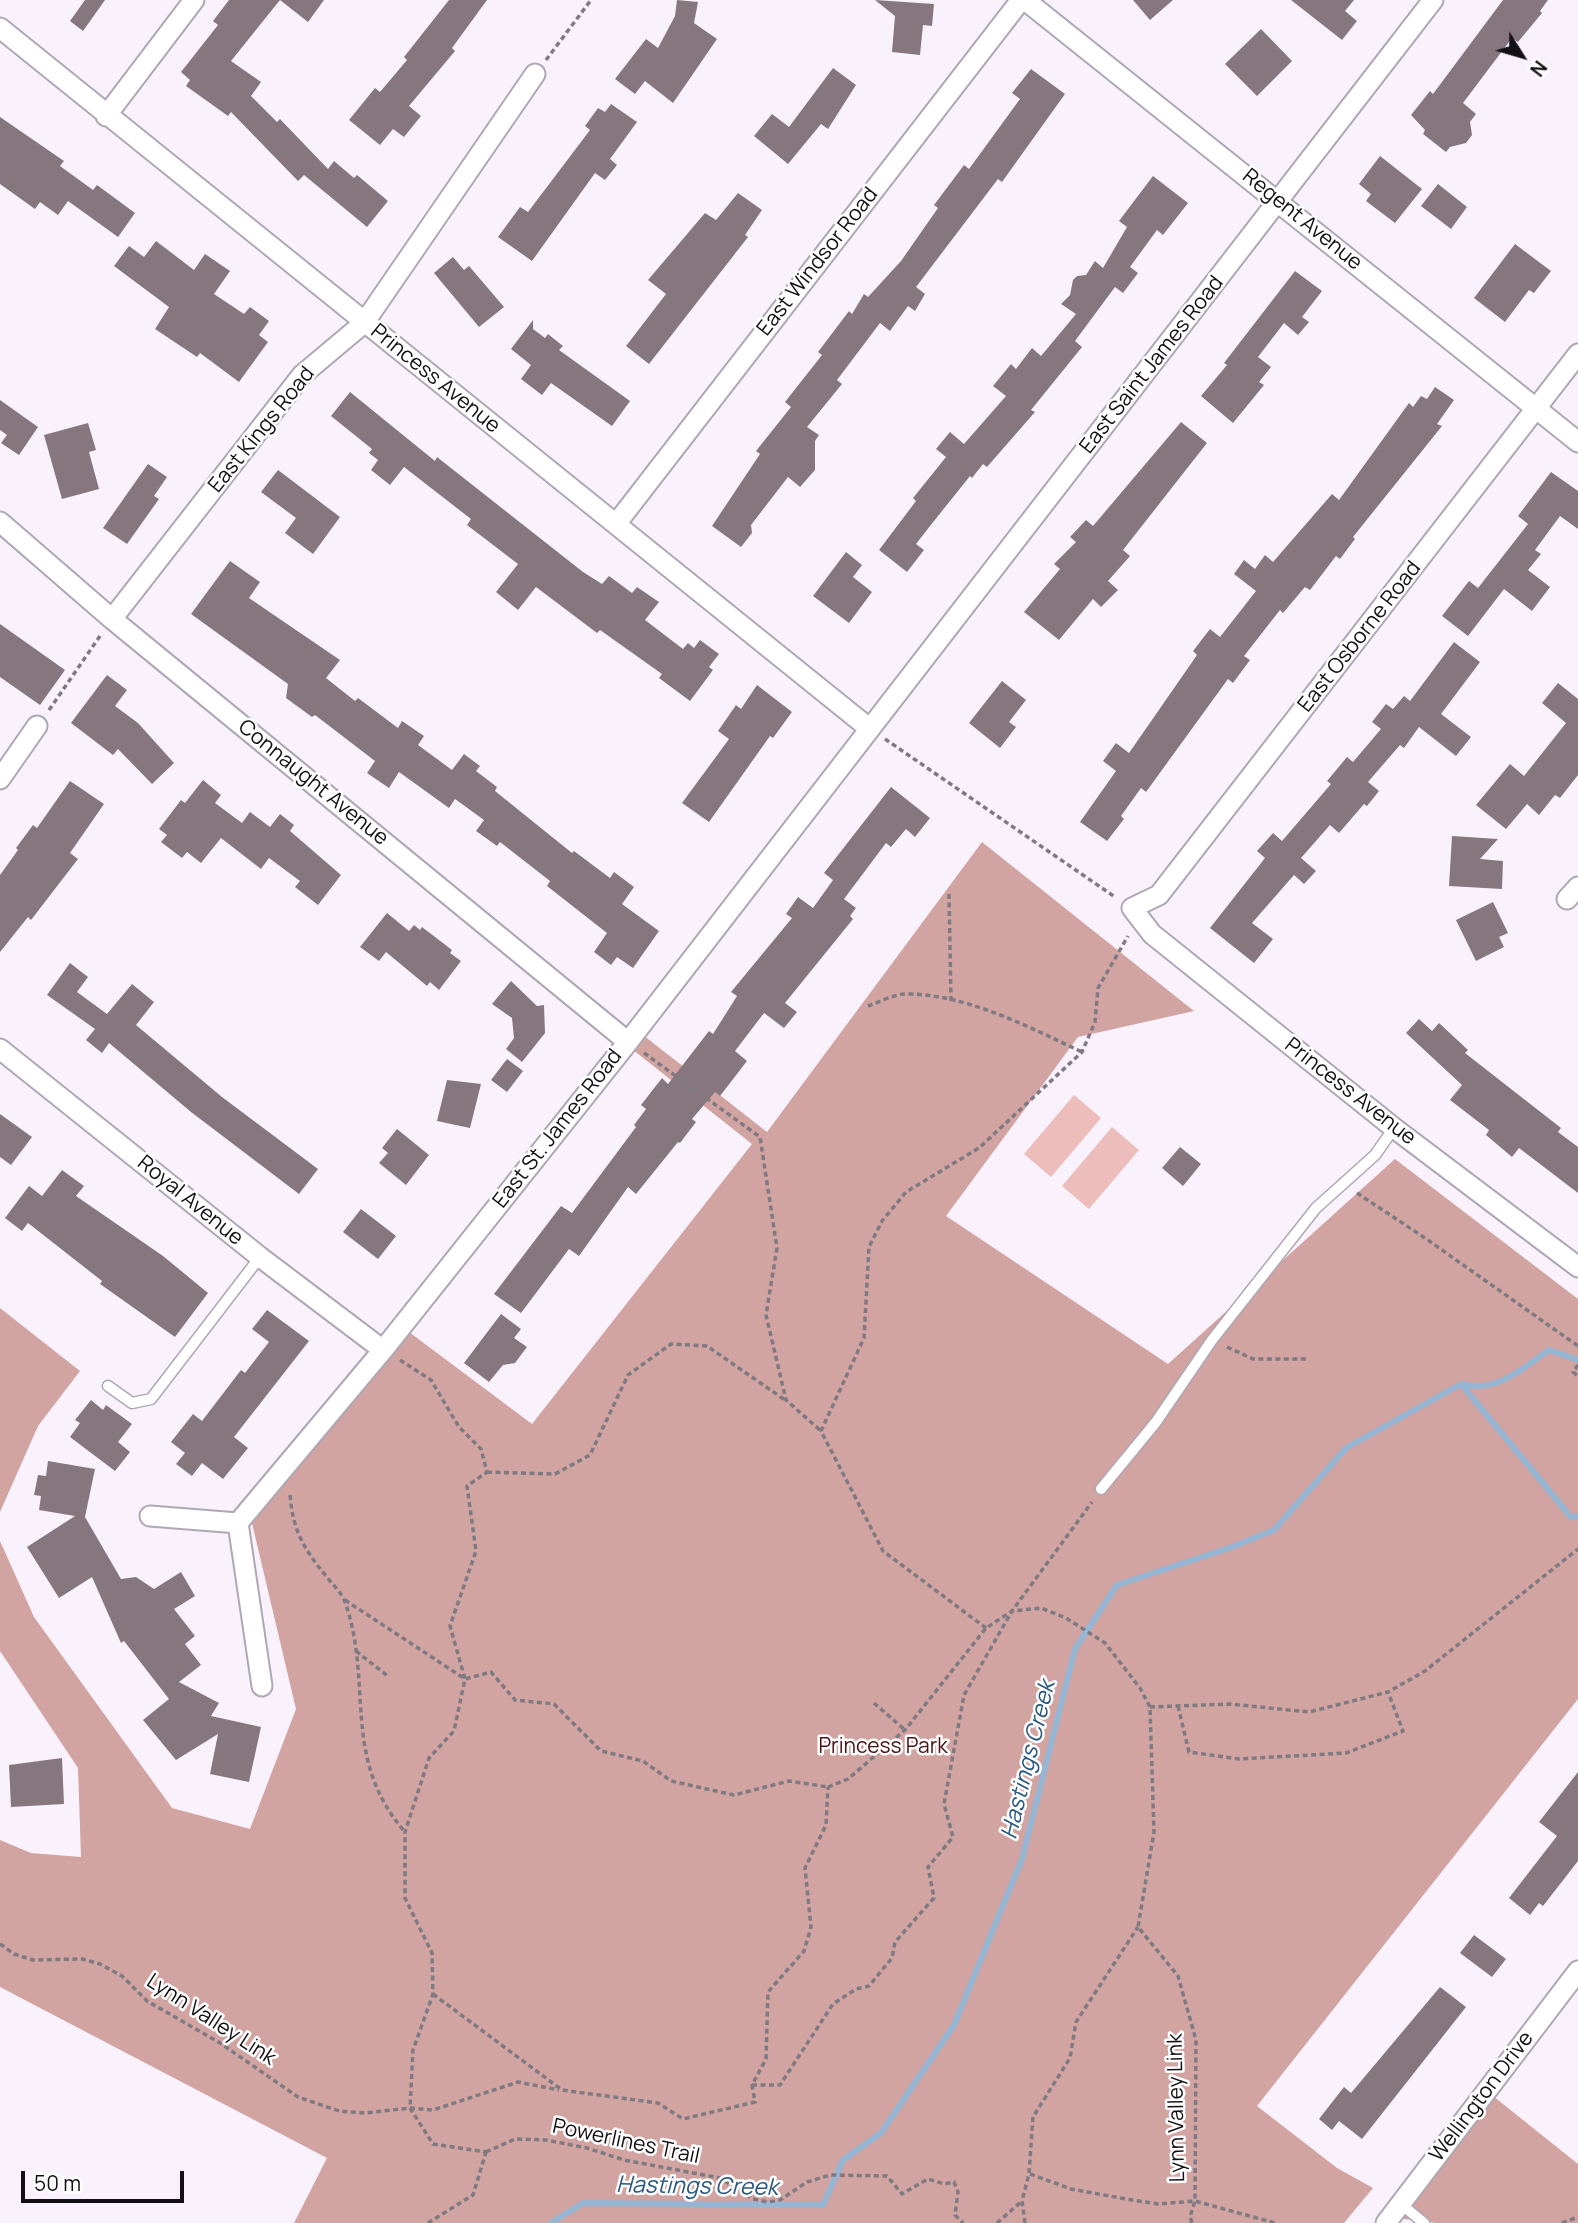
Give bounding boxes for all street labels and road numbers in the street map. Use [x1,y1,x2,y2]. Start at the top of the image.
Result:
street label: Regent Avenue [1237,164,1367,276]
street label: East Windsor Road [752,183,884,341]
street label: East Saint James Road [1075,271,1229,459]
street label: Princess Avenue [365,319,505,439]
street label: East Kings Road [204,362,320,498]
street label: East Osborne Road [1293,557,1427,717]
street label: Connaught Avenue [233,715,393,851]
street label: Princess Avenue [1279,1033,1421,1151]
street label: East St. James Road [488,1045,628,1213]
street label: Royal Avenue [132,1151,248,1251]
street label: Lynn Valley Link [142,1969,280,2071]
street label: Wellington Drive [1425,2027,1539,2167]
street label: Lynn Valley Link [1163,2033,1191,2183]
street label: Powerlines Trail [550,2114,702,2170]

